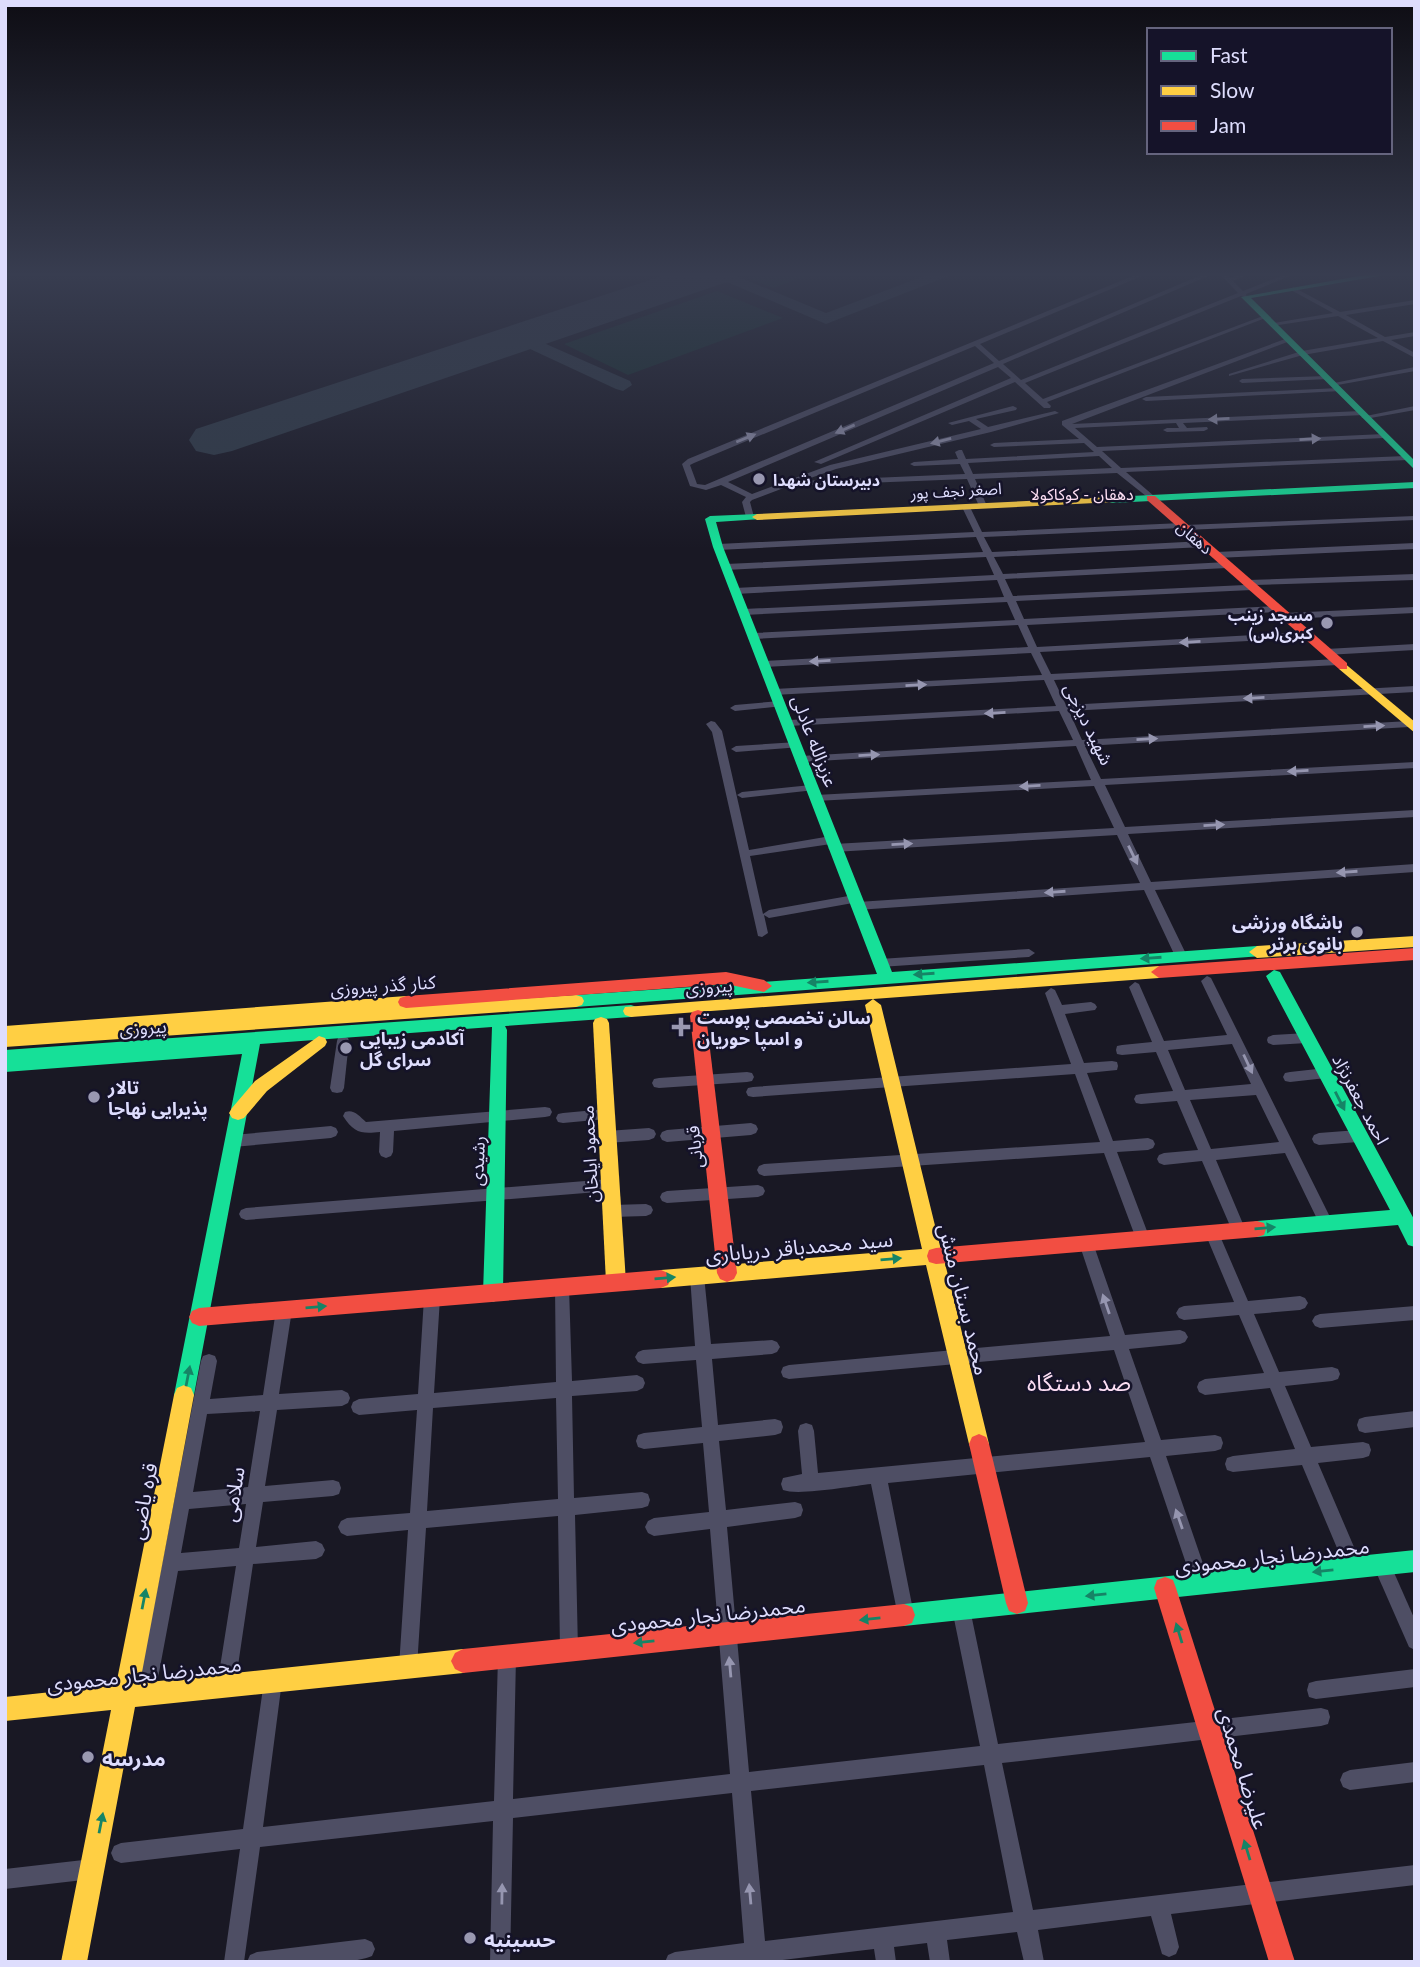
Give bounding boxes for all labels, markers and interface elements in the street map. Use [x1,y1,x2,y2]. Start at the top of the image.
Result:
legend [1147,28,1392,154]
text: Fast [1210,42,1248,67]
text: Slow [1210,77,1255,102]
text: Jam [1210,112,1246,137]
one-way arrow [1208,414,1230,425]
one-way arrow [835,423,855,435]
one-way arrow [736,432,756,444]
one-way arrow [1299,434,1321,445]
one-way arrow [930,436,952,447]
place label: دبیرستان شهدا [773,470,880,490]
marker: دبیرستان شهدا [751,471,767,487]
street label: اصغر نجف پور [909,478,1002,504]
district label: دهقان - کوکاکولا [1030,484,1134,504]
street label: دهقان [1173,517,1216,558]
place label: مسجد زینب کبری(س) [1228,605,1314,643]
marker: مسجد زینب کبری(س) [1319,615,1335,631]
one-way arrow [1179,636,1201,647]
one-way arrow [808,656,830,667]
one-way arrow [905,679,927,690]
street label: شهید دیزجی [1059,679,1118,769]
street label: عزیزالله عادلی [787,692,843,790]
one-way arrow [1243,693,1265,704]
one-way arrow [984,708,1006,719]
one-way arrow [1364,721,1386,732]
one-way arrow [1137,734,1159,745]
one-way arrow [859,749,881,760]
one-way arrow [1286,766,1308,777]
one-way arrow [1018,781,1040,792]
one-way arrow [1203,819,1225,830]
one-way arrow [891,838,913,849]
one-way arrow [1127,845,1139,865]
one-way arrow [1335,867,1357,878]
one-way arrow [1044,887,1066,898]
place label: باشگاه ورزشی بانوی برتر [1232,911,1343,955]
marker: باشگاه ورزشی بانوی برتر [1349,924,1365,940]
one-way arrow [1140,953,1162,964]
one-way arrow [913,969,935,980]
street label: کنار گذر پیروزی [329,970,437,1001]
street label: پیروزی [685,973,734,1000]
one-way arrow [807,977,829,988]
place label: سالن تخصصی پوست و اسپا حوریان [697,1006,871,1051]
street label: پیروزی [119,1014,168,1041]
marker: سالن تخصصی پوست و اسپا حوریان [671,1017,691,1037]
place label: آکادمی زیبایی سرای گل [360,1027,465,1071]
marker: آکادمی زیبایی سرای گل [338,1040,354,1056]
street label: احمد جعفرنژاد [1327,1050,1394,1148]
one-way arrow [1242,1054,1254,1074]
place label: تالار پذیرایی نهاجا [107,1076,208,1121]
marker: تالار پذیرایی نهاجا [86,1089,102,1105]
one-way arrow [1335,1091,1346,1111]
street label: محمود ایلخان [575,1105,604,1203]
street label: قربانی [681,1124,708,1169]
street label: رشیدی [465,1136,490,1186]
street label: محمد بستان منش [933,1221,996,1378]
one-way arrow [1254,1222,1276,1233]
street label: سید محمدباقر دریاباری [704,1225,894,1268]
one-way arrow [880,1253,902,1264]
one-way arrow [654,1272,676,1283]
one-way arrow [1101,1293,1111,1314]
one-way arrow [305,1301,327,1312]
one-way arrow [182,1365,193,1387]
district label: صد دستگاه [1027,1368,1131,1396]
street label: قره یاضی [122,1461,163,1542]
street label: سلامی [215,1465,250,1524]
one-way arrow [1173,1509,1184,1530]
street label: محمدرضا نجار محمودی [1173,1532,1371,1579]
one-way arrow [1311,1566,1333,1577]
one-way arrow [139,1588,150,1610]
one-way arrow [1085,1590,1107,1601]
street label: محمدرضا نجار محمودی [609,1591,807,1638]
one-way arrow [859,1613,881,1624]
one-way arrow [1174,1622,1184,1643]
one-way arrow [633,1637,655,1648]
street label: محمدرضا نجار محمودی [45,1650,243,1697]
one-way arrow [724,1656,735,1678]
street label: علیرضا محمدی [1213,1704,1274,1832]
place label: مدرسه [102,1745,166,1771]
marker: مدرسه [80,1749,96,1765]
one-way arrow [96,1812,107,1834]
one-way arrow [1242,1839,1252,1860]
one-way arrow [496,1882,507,1904]
one-way arrow [744,1883,755,1905]
place label: حسینیه [484,1926,556,1952]
marker: حسینیه [462,1930,478,1946]

